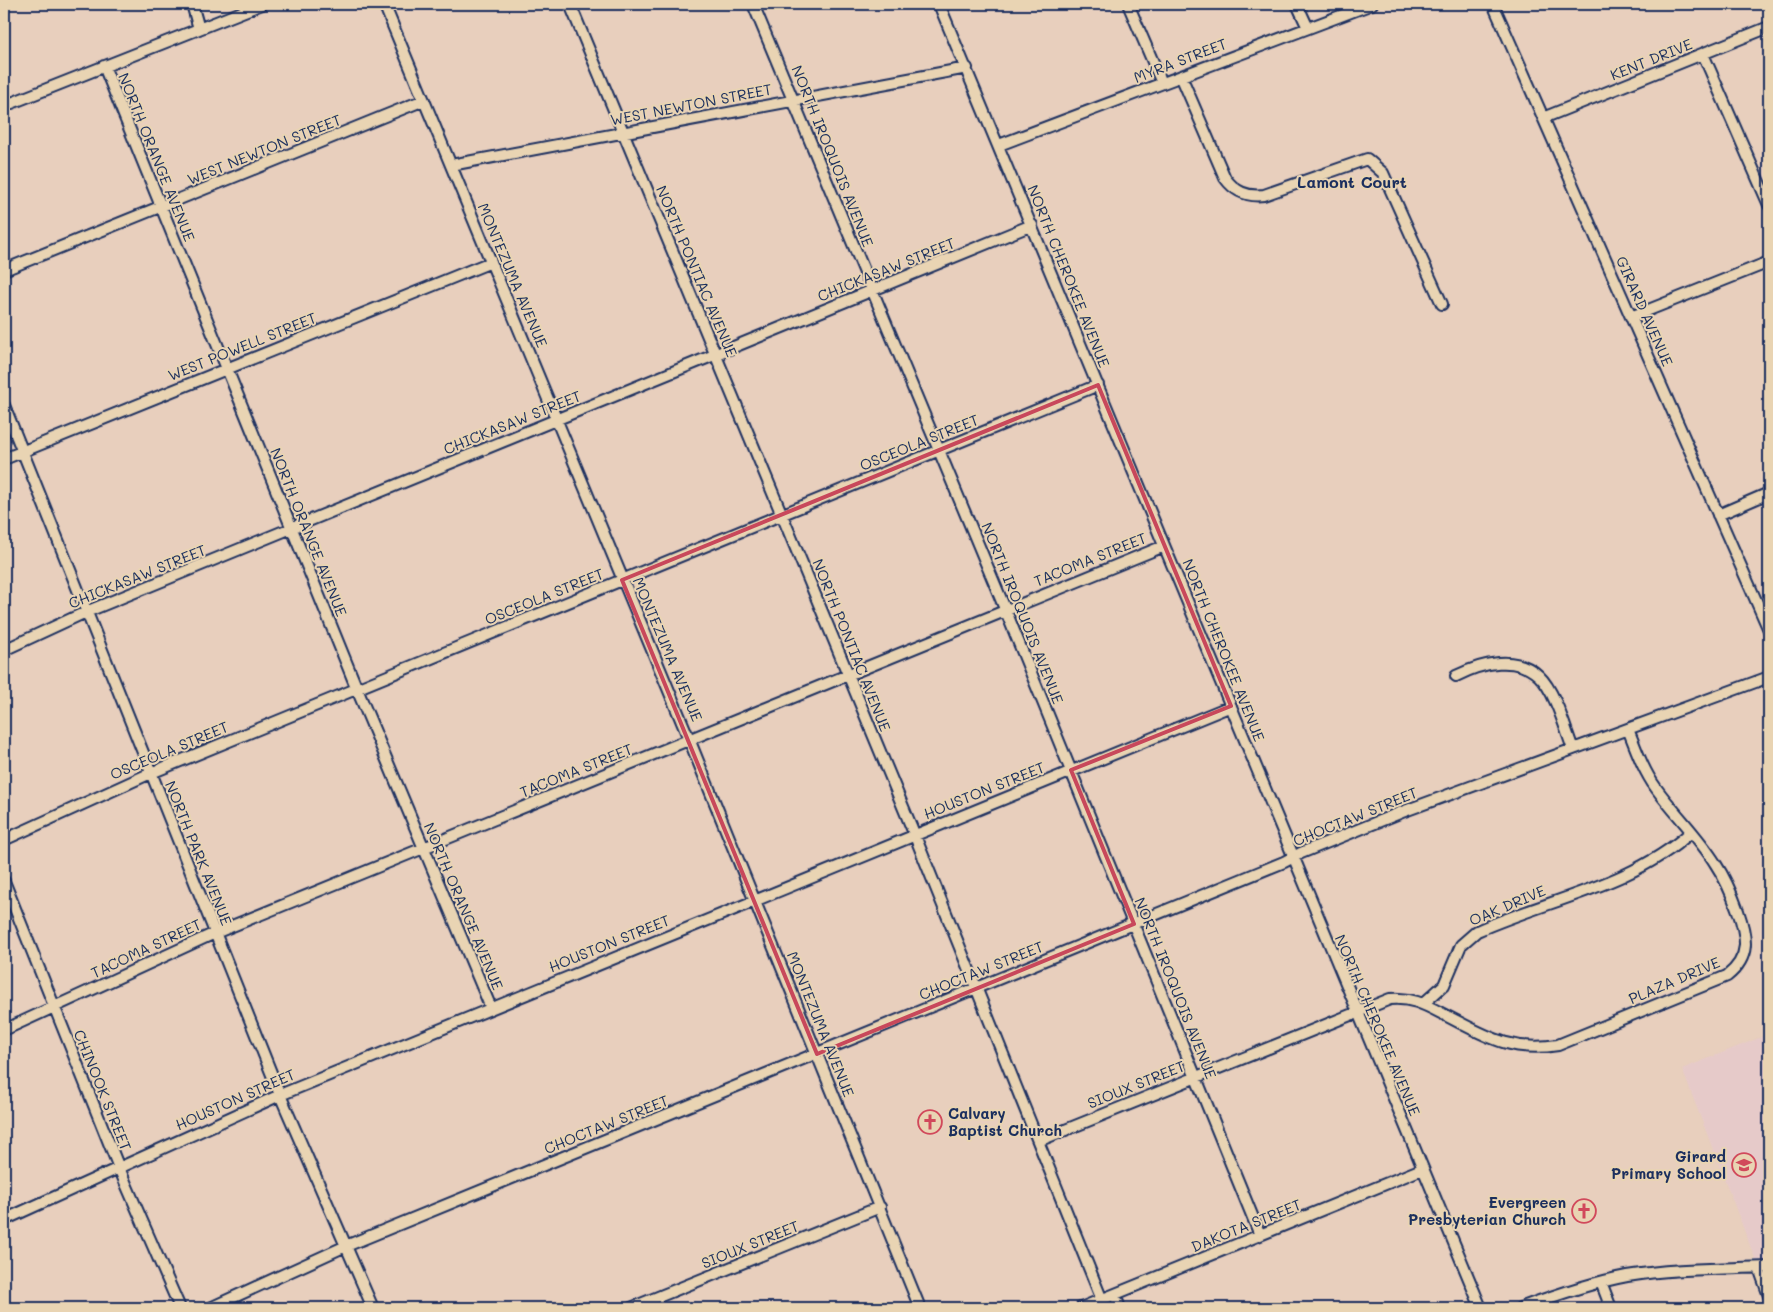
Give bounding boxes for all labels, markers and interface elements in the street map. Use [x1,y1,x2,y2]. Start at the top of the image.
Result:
street label: MYRA STREET [1130,33,1230,87]
street label: KENT DRIVE [1607,33,1695,85]
street label: NORTH IROQUOIS AVENUE [787,62,879,250]
street label: NORTH ORANGE AVENUE [114,70,200,245]
street label: WEST NEWTON STREET [608,79,774,129]
street label: WEST NEWTON STREET [184,109,344,189]
district label: Lamont Court [1297,171,1407,192]
street label: NORTH PONTIAC AVENUE [652,182,742,360]
street label: NORTH CHEROKEE AVENUE [1023,182,1115,371]
street label: MONTEZUMA AVENUE [473,200,553,351]
street label: CHICKASAW STREET [814,232,958,306]
street label: GIRARD AVENUE [1612,253,1678,370]
street label: WEST POWELL STREET [165,307,319,385]
street label: CHICKASAW STREET [440,385,584,459]
street label: OSCEOLA STREET [857,409,981,475]
street label: NORTH ORANGE AVENUE [266,445,352,620]
street label: NORTH IROQUOIS AVENUE [977,519,1069,707]
street label: TACOMA STREET [1031,527,1149,591]
street label: CHICKASAW STREET [65,539,209,613]
street label: NORTH PONTIAC AVENUE [808,556,896,735]
street label: NORTH CHEROKEE AVENUE [1178,556,1270,745]
street label: OSCEOLA STREET [482,563,606,629]
street label: MONTEZUMA AVENUE [628,574,708,725]
street label: OSCEOLA STREET [107,716,231,784]
street label: TACOMA STREET [517,738,635,802]
street label: HOUSTON STREET [920,757,1048,823]
street label: NORTH PARK AVENUE [161,778,237,929]
street label: CHOCTAW STREET [1290,782,1420,850]
street label: NORTH ORANGE AVENUE [420,819,509,993]
street label: OAK DRIVE [1466,880,1549,930]
street label: NORTH IROQUOIS AVENUE [1130,894,1222,1082]
street label: HOUSTON STREET [545,910,673,976]
street label: TACOMA STREET [88,914,204,982]
street label: NORTH CHEROKEE AVENUE [1331,931,1425,1119]
street label: CHOCTAW STREET [916,936,1046,1004]
street label: MONTEZUMA AVENUE [783,948,859,1100]
street label: PLAZA DRIVE [1625,952,1723,1008]
street label: CHINOOK STREET [70,1027,136,1153]
street label: SIOUX STREET [1084,1055,1188,1113]
street label: HOUSTON STREET [172,1064,298,1134]
street label: CHOCTAW STREET [541,1090,671,1158]
place label: Calvary Baptist Church [948,1103,1062,1140]
church icon: Calvary Baptist Church [917,1109,943,1135]
place label: Girard Primary School [1611,1146,1726,1183]
school or university icon: Girard Primary School [1731,1152,1757,1178]
place label: Evergreen Presbyterian Church [1408,1192,1566,1229]
street label: DAKOTA STREET [1188,1194,1304,1256]
church icon: Evergreen Presbyterian Church [1571,1198,1597,1224]
street label: SIOUX STREET [698,1215,802,1273]

